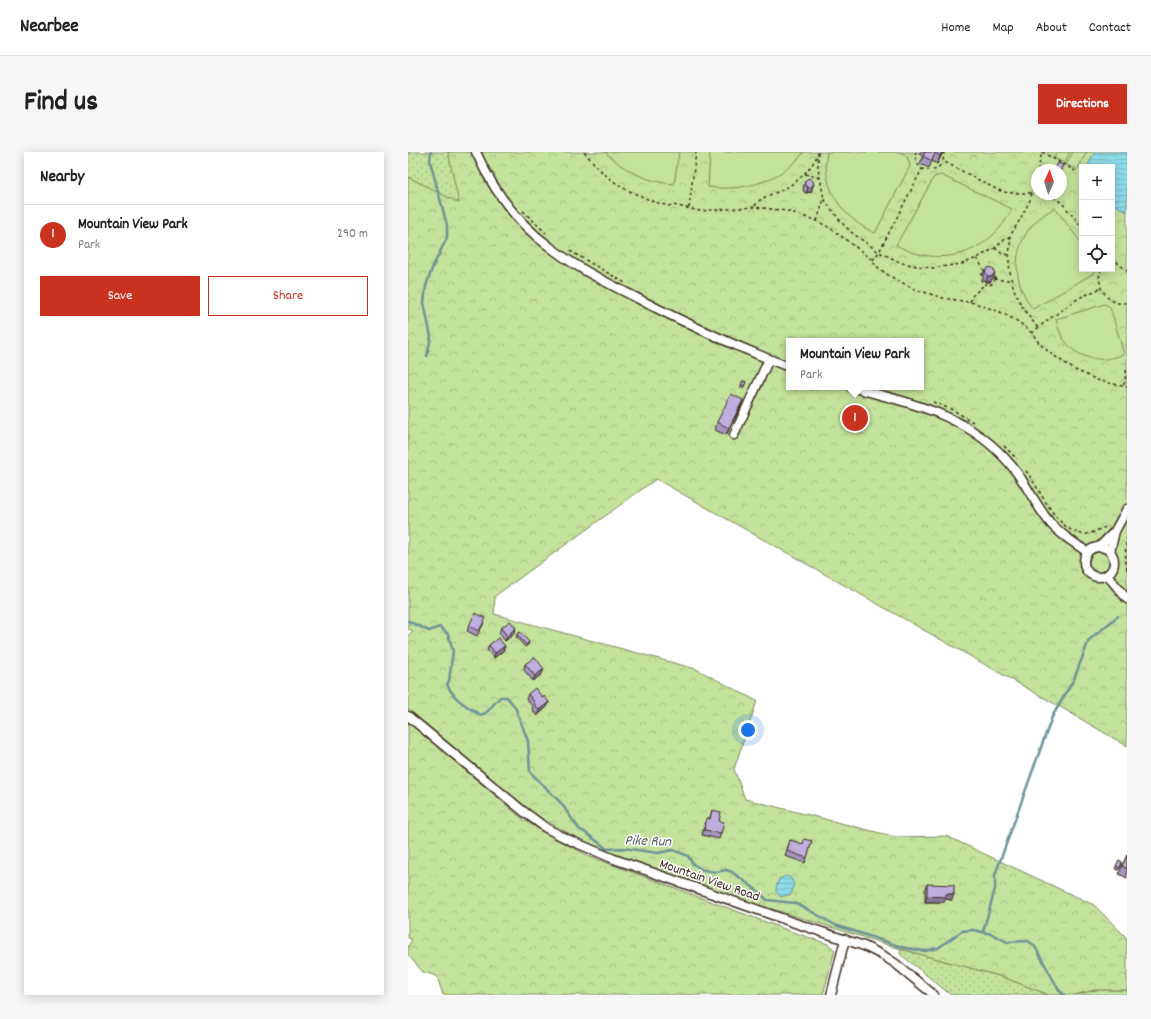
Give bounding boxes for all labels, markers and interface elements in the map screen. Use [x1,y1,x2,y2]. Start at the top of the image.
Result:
text: Nearbee [20,14,79,41]
text: Home [941,18,970,38]
text: Map [992,18,1014,38]
text: About [1036,18,1067,38]
text: Contact [1089,18,1131,38]
text: Find us [24,84,98,124]
button: Directions [1038,84,1127,124]
north arrow [1031,164,1067,200]
map controls [1079,164,1115,272]
button: + [1079,164,1115,200]
text: Nearby [40,166,84,190]
button: − [1079,200,1115,236]
text: Mountain View Park [78,214,188,236]
text: 1 [52,225,54,244]
text: 290 m [337,225,368,244]
text: Park [78,236,100,255]
button: locate [1079,236,1115,272]
button: Save [40,276,200,316]
button: Share [208,276,368,316]
popup [786,338,924,390]
text: Mountain View Park [800,344,910,366]
text: Park [800,366,822,385]
pin: 1 [842,403,868,433]
your location [738,720,758,740]
water label: Pike Run [624,830,673,854]
street label: Mountain View Road [657,854,762,907]

